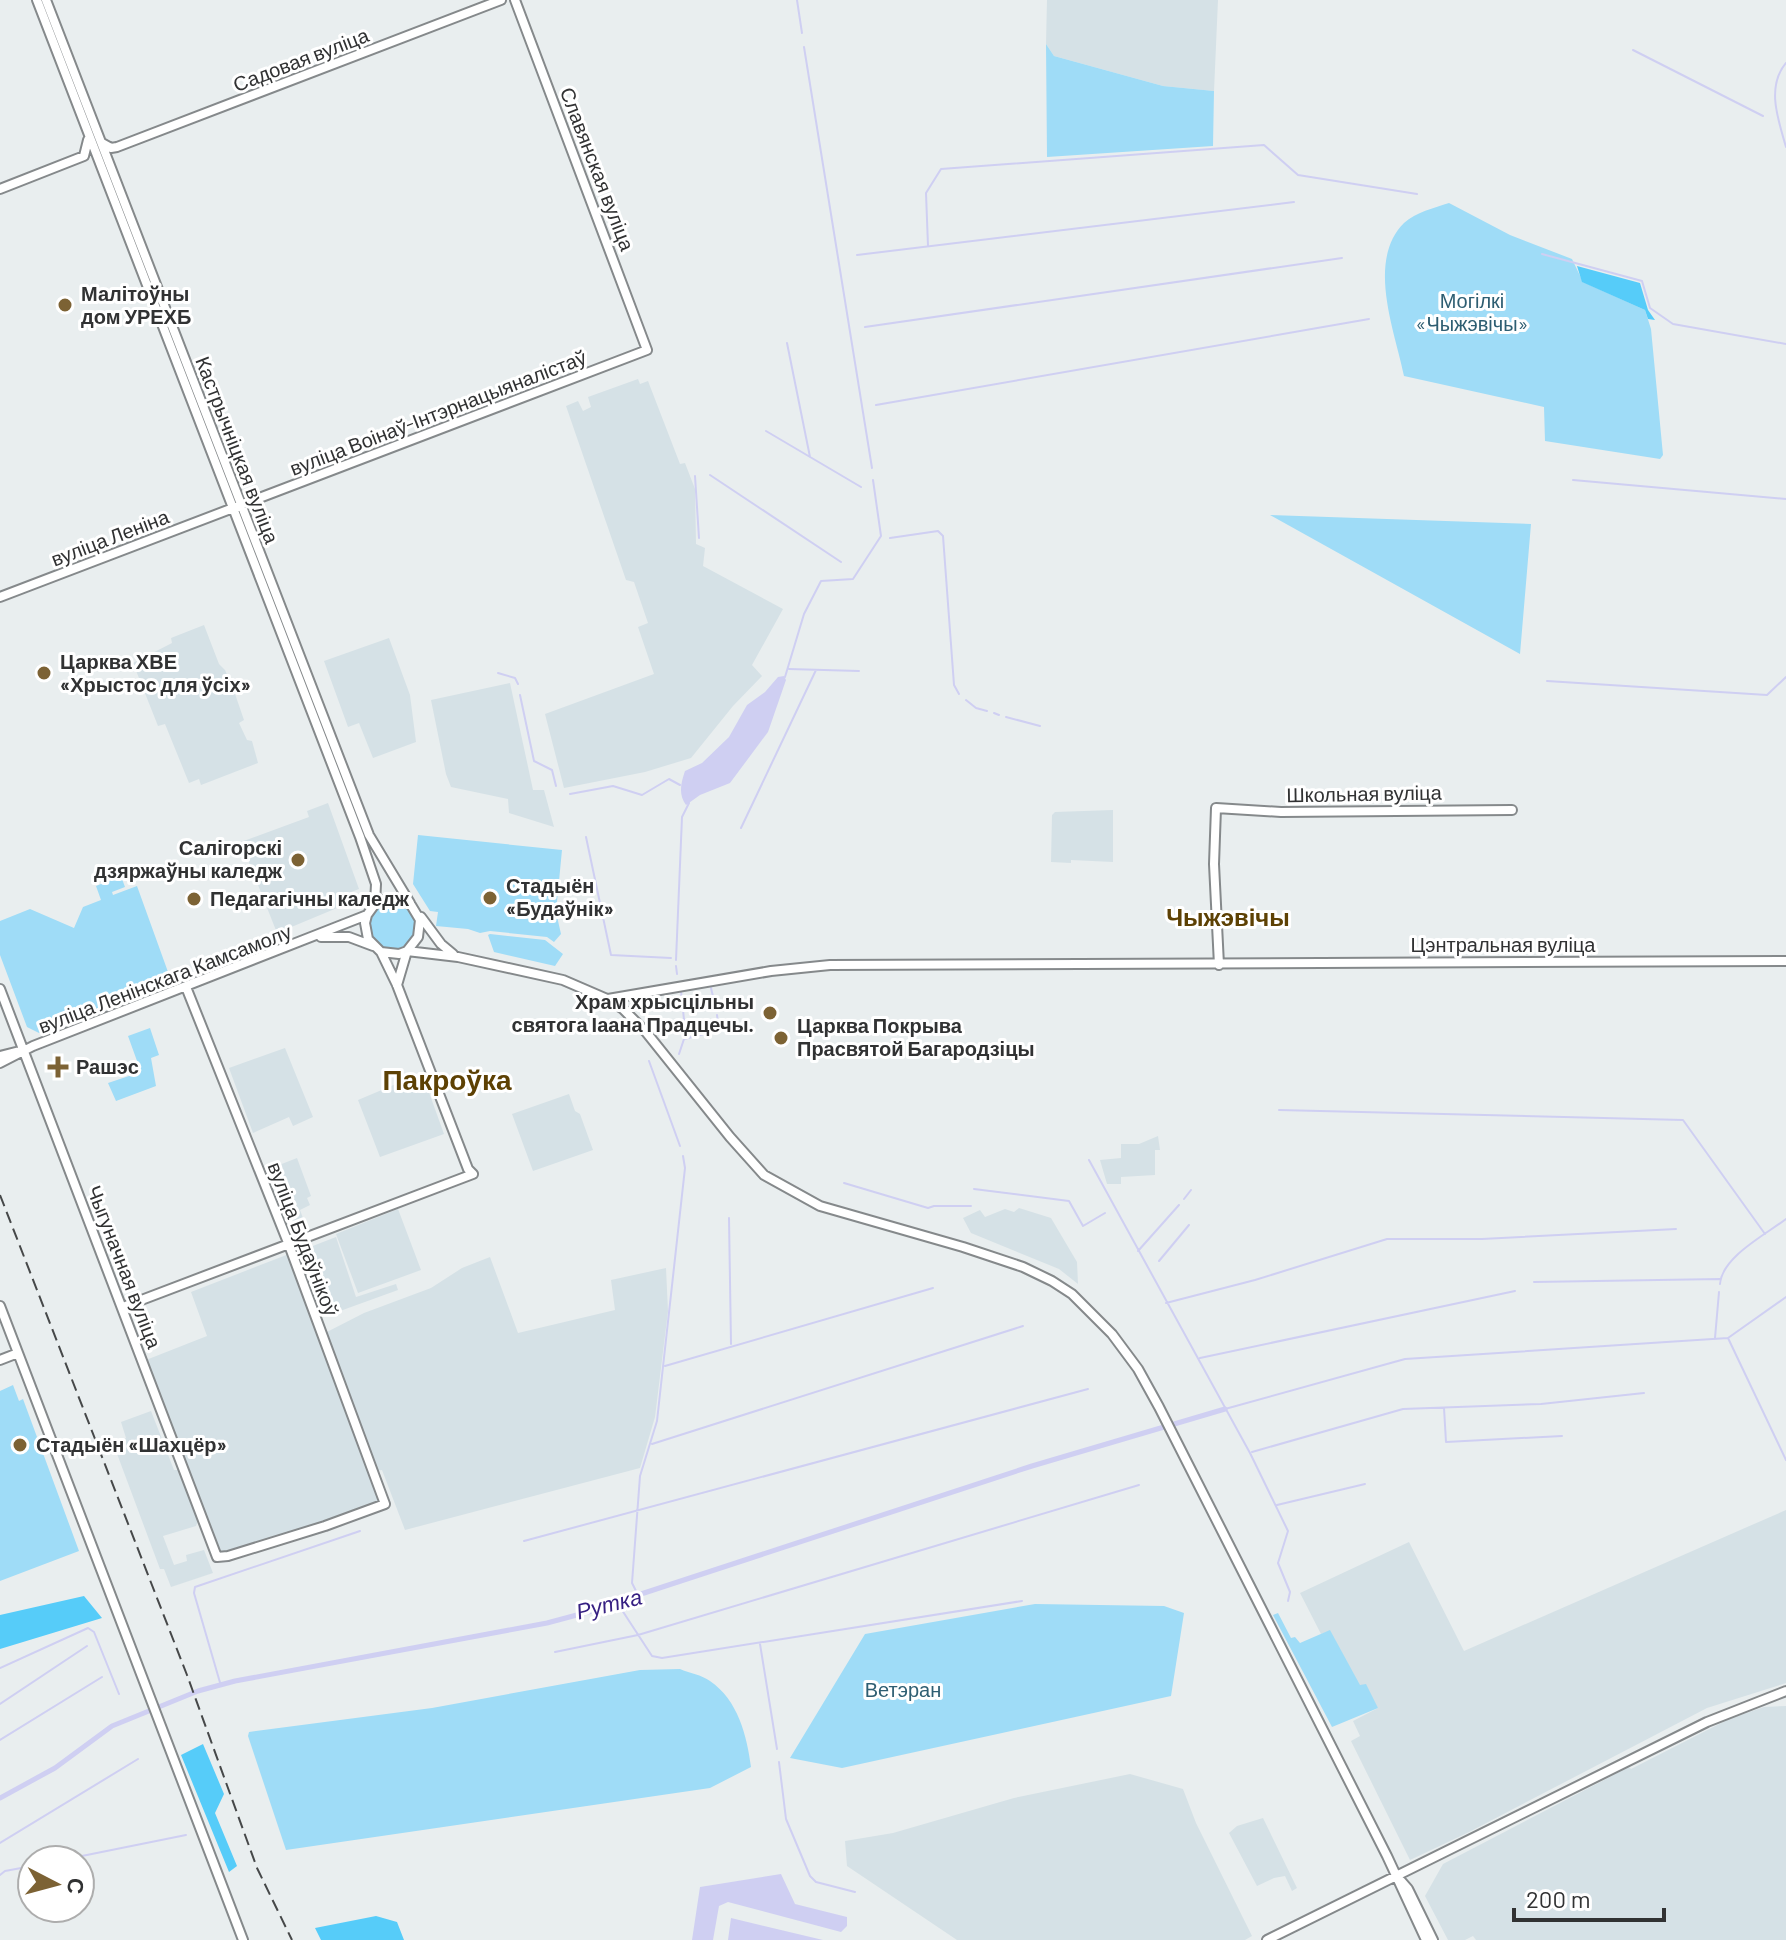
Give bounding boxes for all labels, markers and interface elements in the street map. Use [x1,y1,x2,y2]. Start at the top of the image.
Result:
street label: Садовая вуліца [229,22,373,96]
street label: Славянская вуліца [556,84,640,255]
place label: Малітоўны дом УРЕХБ [81,281,191,328]
park label: Могілкі «Чыжэвічы» [1416,288,1528,335]
marker: Малітоўны дом УРЕХБ [56,296,74,314]
street label: вуліца Воінаў-Інтэрнацыяналістаў [286,344,589,480]
street label: Кастрычніцкая вуліца [191,353,285,547]
street label: вуліца Леніна [47,503,173,571]
place label: Царква ХВЕ «Хрыстос для ўсіх» [60,649,251,696]
marker: Царква ХВЕ «Хрыстос для ўсіх» [35,664,53,682]
street label: Школьная вуліца [1286,780,1443,806]
place label: Салігорскі дзяржаўны каледж [94,835,283,882]
marker: Салігорскі дзяржаўны каледж [289,851,307,869]
place label: Стадыён «Будаўнік» [506,873,614,920]
place label: Педагагічны каледж [210,886,410,910]
marker: Стадыён «Будаўнік» [481,889,499,907]
marker: Педагагічны каледж [185,890,203,908]
district label: Чыжэвічы [1166,902,1290,931]
street label: вуліца Ленінскага Камсамолу [35,919,295,1038]
street label: Цэнтральная вуліца [1411,932,1596,956]
place label: Храм хрысцільны святога Іаана Прадцечы. [512,989,754,1036]
marker: Храм хрысцільны святога Іаана Прадцечы. [761,1004,779,1022]
place label: Царква Покрыва Прасвятой Багародзіцы [797,1013,1035,1060]
marker: Царква Покрыва Прасвятой Багародзіцы [772,1029,790,1047]
place label: Рашэс [76,1054,139,1078]
marker: Рашэс [47,1056,69,1078]
district label: Пакроўка [382,1062,512,1096]
street label: вуліца Будаўнікоў [264,1158,344,1319]
street label: Чыгуначная вуліца [83,1182,167,1352]
place label: Стадыён «Шахцёр» [36,1432,227,1456]
marker: Стадыён «Шахцёр» [11,1436,29,1454]
water label: Рутка [573,1582,644,1625]
park label: Ветэран [865,1677,941,1701]
north arrow [16,1844,96,1924]
scale bar [1514,1872,1664,1922]
text: С [63,1877,91,1896]
text: 200 m [1526,1884,1591,1913]

